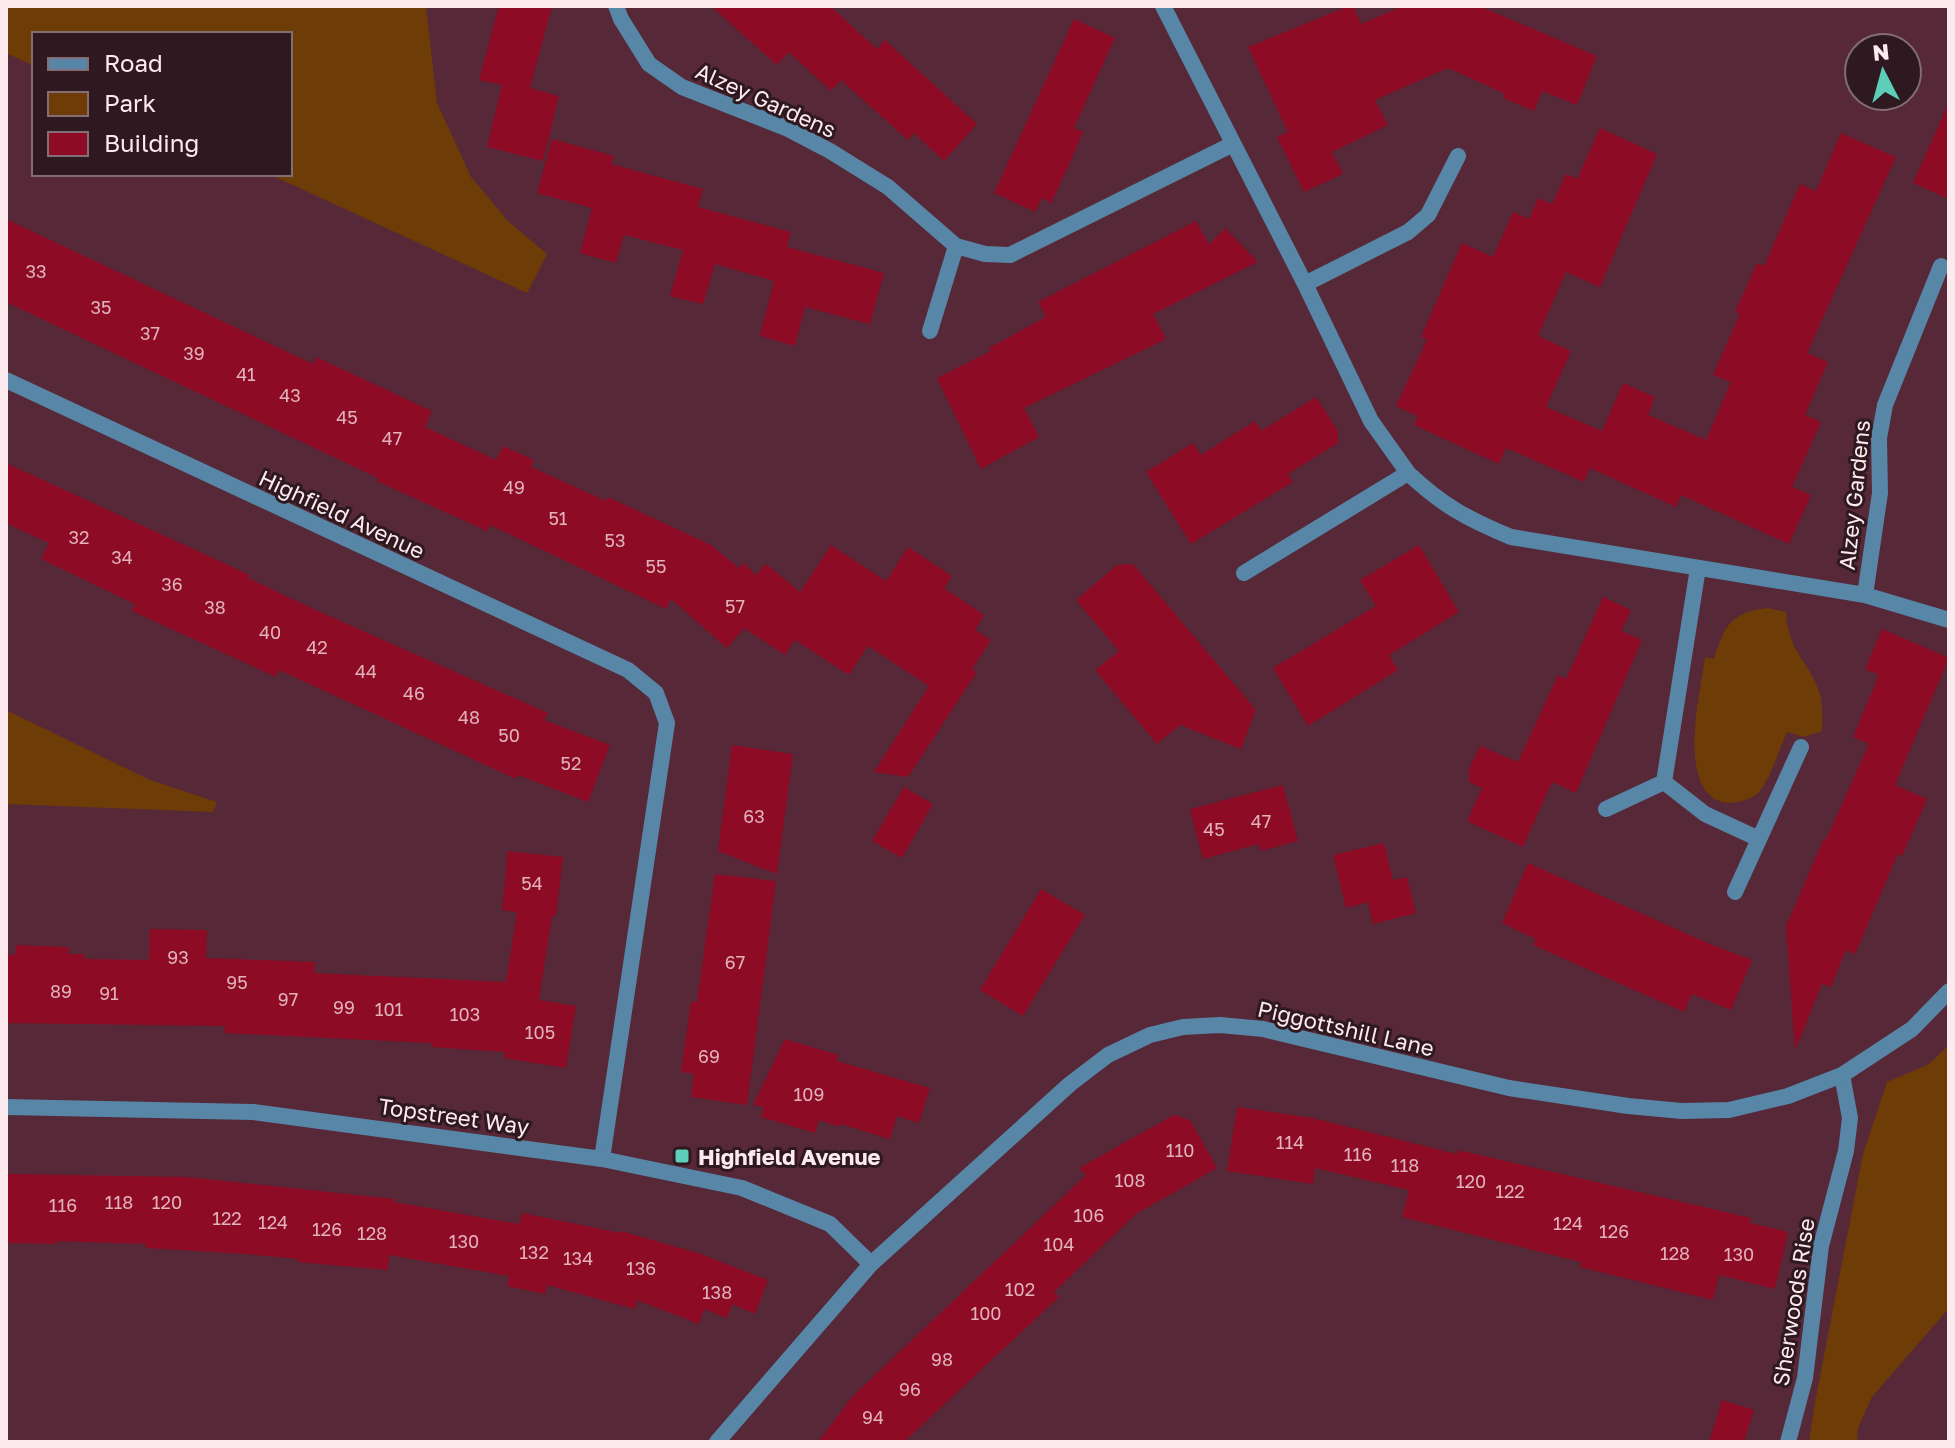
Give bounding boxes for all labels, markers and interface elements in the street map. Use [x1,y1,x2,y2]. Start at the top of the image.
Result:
legend [32,32,292,176]
north arrow [1843,32,1923,112]
text: N [1871,37,1891,66]
text: Road [104,48,163,77]
street label: Alzey Gardens [692,57,840,143]
text: Park [104,88,156,117]
text: Building [104,128,199,157]
house number: 33 [25,260,47,282]
house number: 35 [91,296,111,318]
house number: 37 [140,322,160,344]
house number: 39 [183,342,205,364]
house number: 41 [236,363,256,385]
house number: 43 [279,384,301,406]
house number: 45 [336,406,358,428]
street label: Alzey Gardens [1833,419,1875,571]
house number: 47 [382,427,402,449]
street label: Highfield Avenue [255,464,429,564]
house number: 49 [503,476,525,498]
house number: 51 [548,507,568,529]
house number: 32 [69,526,89,548]
house number: 53 [605,529,625,551]
house number: 34 [111,546,133,568]
house number: 55 [646,555,666,577]
house number: 36 [161,573,183,595]
house number: 57 [725,595,745,617]
house number: 38 [204,596,226,618]
house number: 40 [259,621,281,643]
house number: 42 [306,636,328,658]
house number: 44 [355,660,377,682]
house number: 46 [403,682,425,704]
house number: 48 [458,706,480,728]
house number: 50 [498,724,520,746]
house number: 52 [561,752,581,774]
house number: 63 [743,805,765,827]
house number: 47 [1251,810,1271,832]
house number: 45 [1203,818,1225,840]
house number: 54 [521,872,543,894]
house number: 93 [167,946,189,968]
house number: 67 [725,951,745,973]
house number: 95 [226,971,248,993]
house number: 89 [50,980,72,1002]
house number: 91 [99,982,119,1004]
house number: 97 [278,988,298,1010]
street label: Piggottshill Lane [1255,995,1437,1061]
house number: 99 [333,996,355,1018]
house number: 101 [375,998,404,1020]
house number: 103 [450,1003,480,1025]
house number: 105 [525,1021,555,1043]
house number: 69 [698,1045,720,1067]
house number: 109 [794,1083,824,1105]
street label: Topstreet Way [377,1092,531,1140]
house number: 114 [1276,1131,1304,1153]
house number: 110 [1166,1139,1194,1161]
place label: Highfield Avenue [698,1143,880,1170]
house number: 116 [1344,1143,1372,1165]
marker: Highfield Avenue [673,1147,691,1165]
house number: 118 [1391,1154,1419,1176]
house number: 108 [1115,1169,1145,1191]
house number: 120 [1456,1170,1486,1192]
house number: 122 [1495,1180,1525,1202]
house number: 118 [105,1191,133,1213]
house number: 120 [152,1191,182,1213]
house number: 116 [49,1194,77,1216]
house number: 106 [1074,1204,1104,1226]
house number: 122 [212,1207,242,1229]
house number: 124 [258,1211,288,1233]
house number: 124 [1553,1212,1583,1234]
street label: Sherwoods Rise [1766,1216,1820,1388]
house number: 126 [312,1218,342,1240]
house number: 126 [1599,1220,1629,1242]
house number: 128 [357,1222,387,1244]
house number: 130 [449,1230,479,1252]
house number: 104 [1044,1233,1074,1255]
house number: 132 [519,1241,549,1263]
house number: 128 [1660,1242,1690,1264]
house number: 130 [1724,1243,1754,1265]
house number: 134 [563,1247,593,1269]
house number: 136 [626,1257,656,1279]
house number: 102 [1005,1278,1035,1300]
house number: 138 [702,1281,732,1303]
house number: 100 [970,1302,1002,1324]
house number: 98 [931,1348,953,1370]
house number: 96 [899,1378,921,1400]
house number: 94 [862,1406,884,1428]

